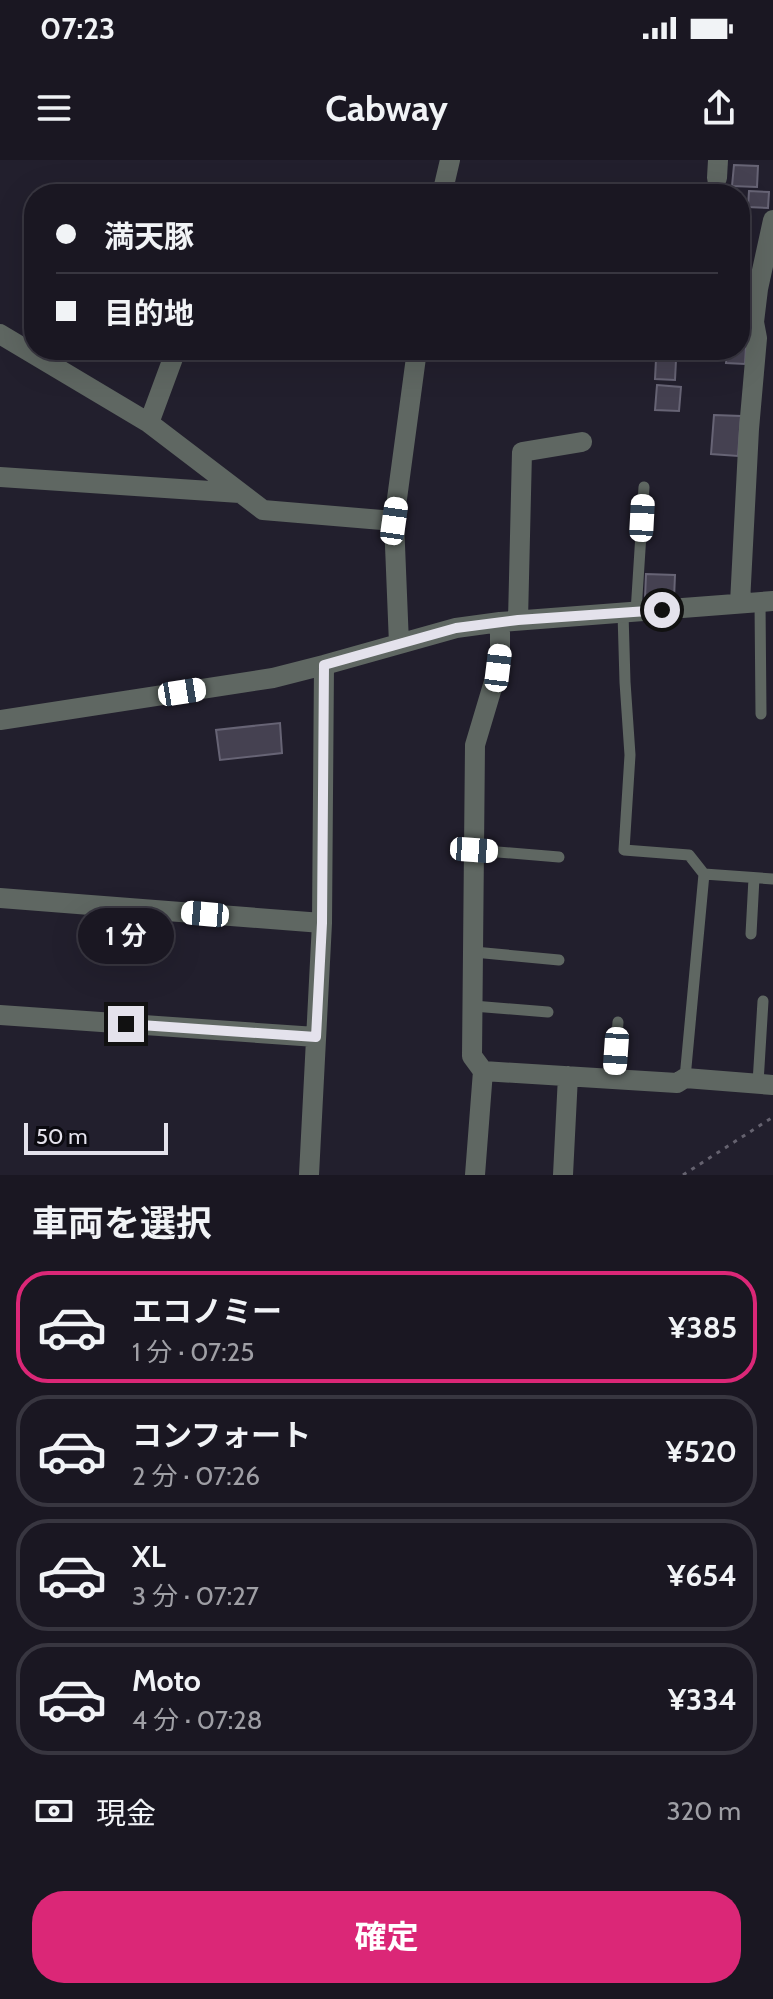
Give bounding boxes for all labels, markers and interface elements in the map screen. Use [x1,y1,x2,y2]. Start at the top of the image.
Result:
text: 07:23 [40,10,115,47]
icon: menu [32,86,76,130]
text: Cabway [325,86,448,130]
icon: share [697,86,741,130]
text: 満天豚 [104,218,194,255]
text: 目的地 [104,295,194,332]
car [629,493,655,543]
car [379,496,409,546]
route start [644,592,680,628]
car [483,643,513,693]
car [156,676,208,708]
car [449,836,499,864]
car [180,900,230,928]
callout: 1 分 [78,908,174,964]
text: 1 分 [105,920,147,952]
route end [108,1006,144,1042]
car [602,1026,630,1076]
scale bar [24,1119,168,1155]
text: 50 m [36,1123,88,1150]
text: 車両を選択 [32,1201,212,1245]
icon: car [36,1291,108,1363]
text: エコノミー [132,1293,282,1330]
text: ¥385 [668,1309,737,1346]
text: 1 分 · 07:25 [132,1336,254,1368]
icon: car [36,1415,108,1487]
text: コンフォート [132,1417,311,1454]
text: ¥520 [666,1433,737,1470]
text: 2 分 · 07:26 [132,1460,260,1492]
text: XL [132,1538,166,1575]
icon: car [36,1539,108,1611]
text: ¥654 [667,1557,737,1594]
text: 3 分 · 07:27 [132,1580,259,1612]
text: Moto [132,1662,201,1699]
icon: car [36,1663,108,1735]
text: ¥334 [668,1681,737,1718]
text: 4 分 · 07:28 [132,1704,263,1736]
icon: cash [32,1789,76,1833]
text: 現金 [96,1795,156,1832]
text: 320 m [667,1795,741,1827]
button: 確定 [32,1891,741,1983]

